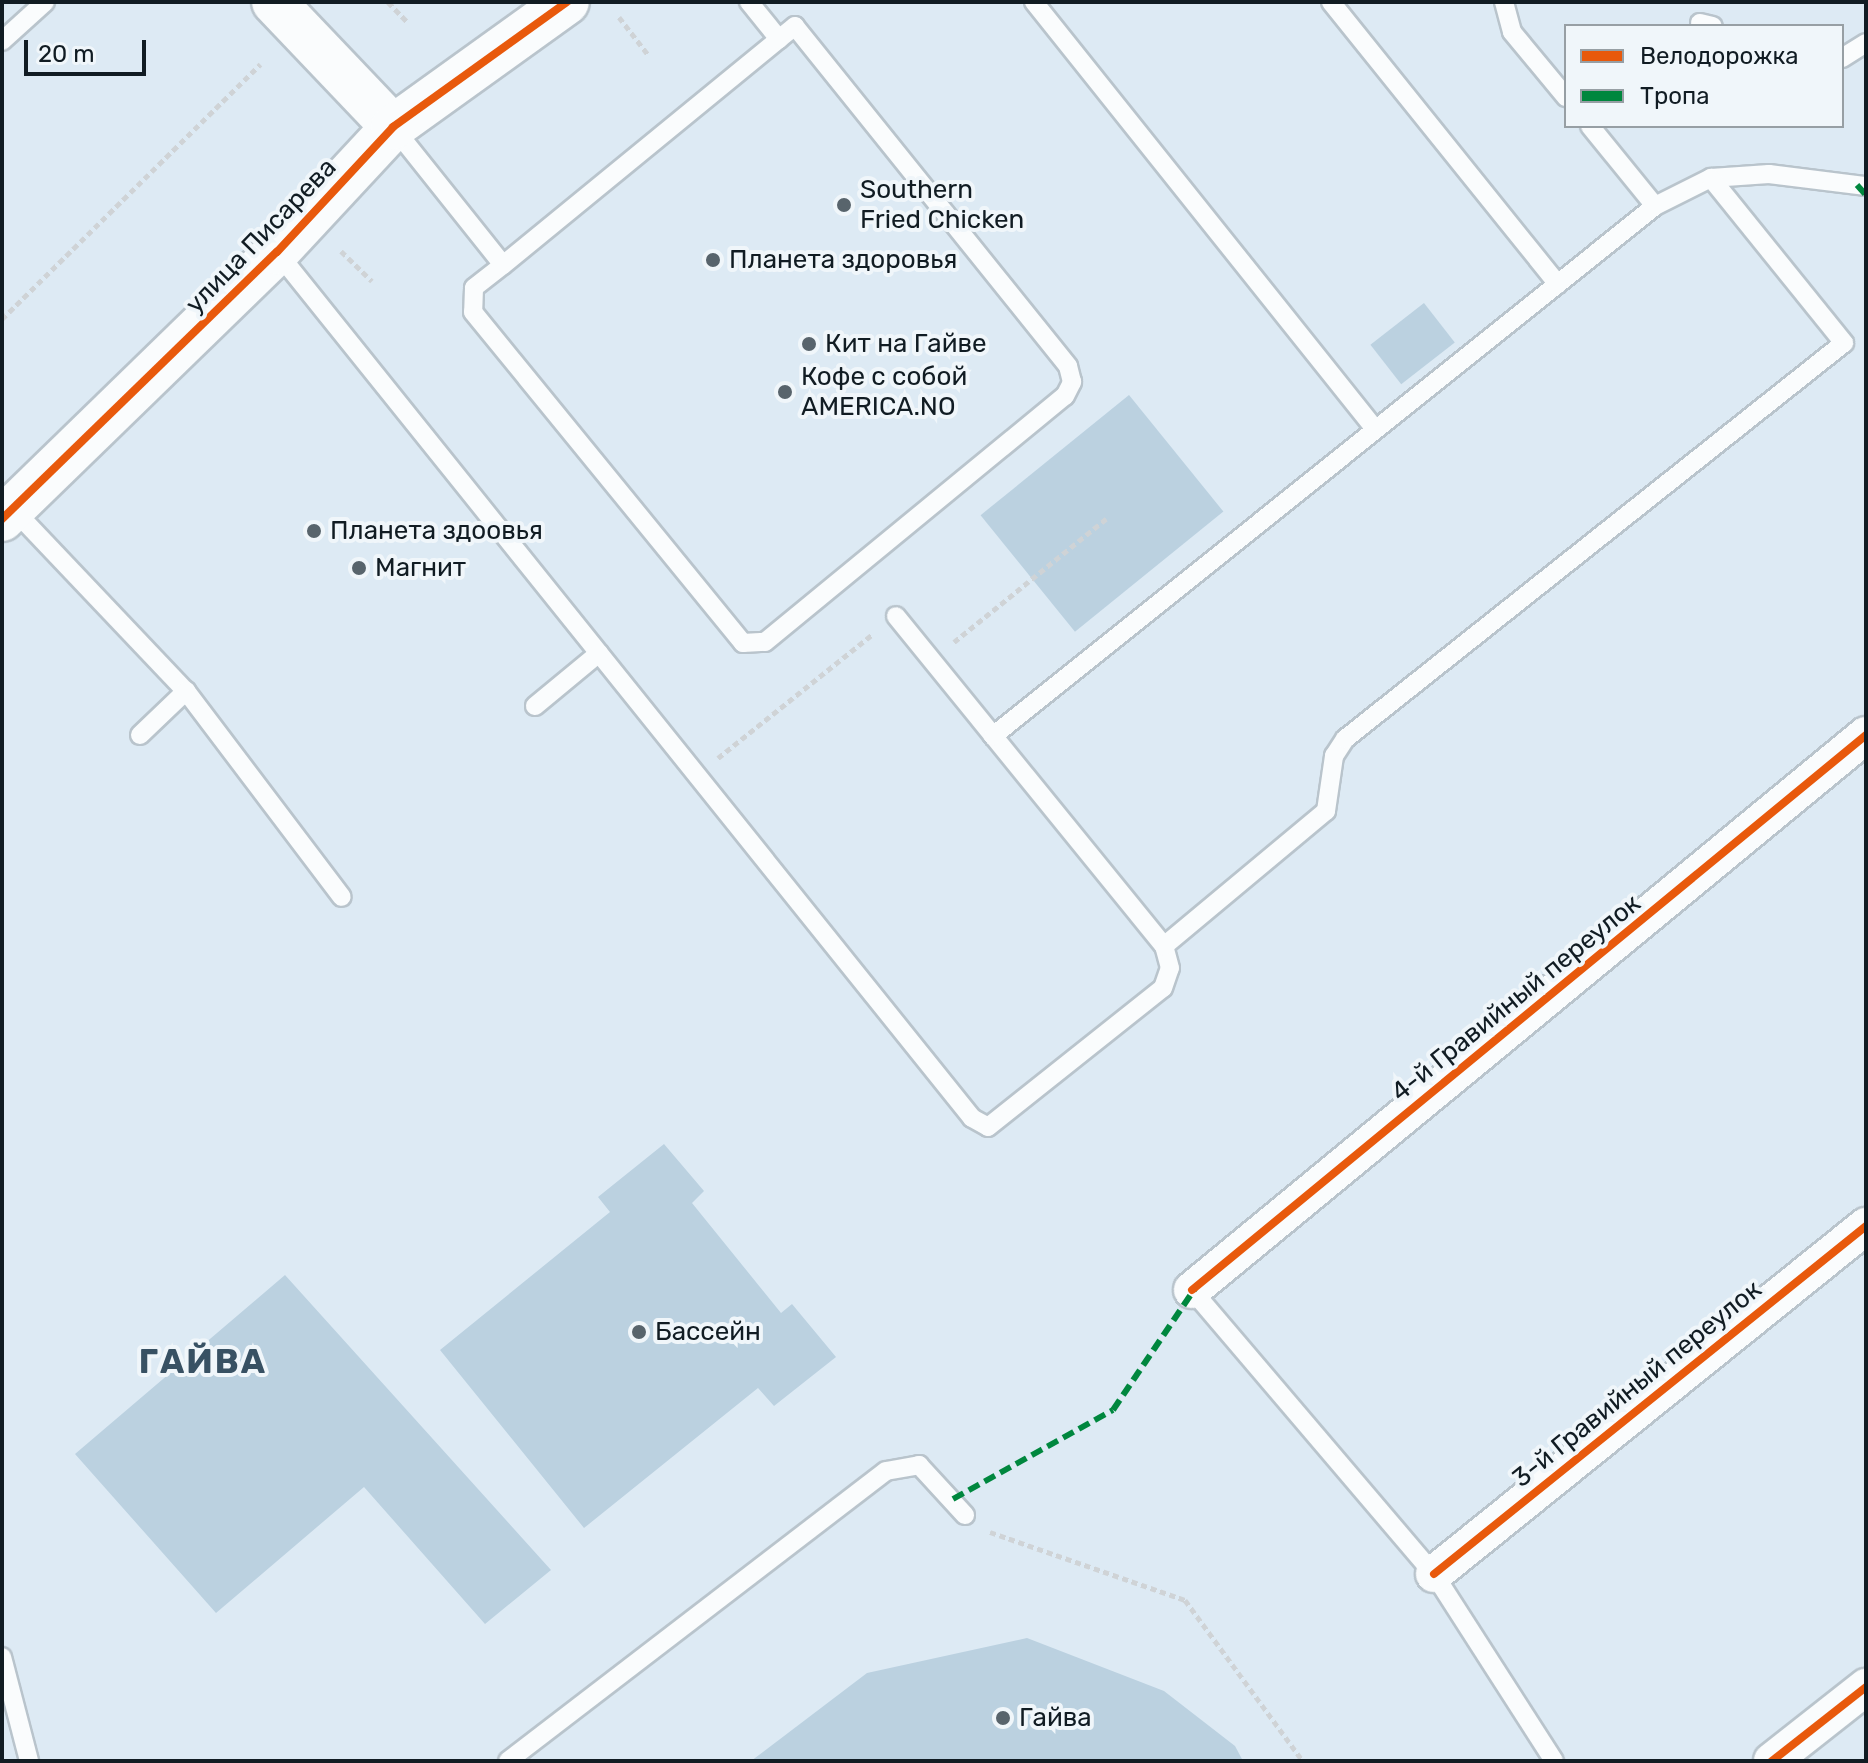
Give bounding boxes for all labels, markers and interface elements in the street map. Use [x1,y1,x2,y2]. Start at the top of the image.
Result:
scale bar [28,24,150,74]
legend [1564,24,1844,128]
text: 20 m [38,40,95,68]
text: Велодорожка [1640,42,1799,70]
text: Тропа [1640,82,1709,110]
street label: улица Писарева [179,152,343,320]
place label: Southern Fried Chicken [860,174,1024,236]
marker: Southern Fried Chicken [835,196,853,214]
place label: Планета здоровья [729,244,957,276]
marker: Планета здоровья [704,251,722,269]
place label: Кит на Гайве [825,328,987,360]
marker: Кит на Гайве [800,335,818,353]
place label: Кофе с собой AMERICA.NO [801,361,967,422]
marker: Кофе с собой AMERICA.NO [776,383,794,401]
place label: Планета здоовья [330,515,543,547]
marker: Планета здоовья [305,522,323,540]
place label: Магнит [375,552,466,584]
marker: Магнит [350,559,368,577]
street label: 4-й Гравийный переулок [1385,888,1647,1108]
street label: 3-й Гравийный переулок [1506,1274,1768,1494]
place label: Бассейн [655,1316,761,1348]
marker: Бассейн [630,1323,648,1341]
district label: ГАЙВА [139,1342,267,1382]
place label: Гайва [1019,1702,1092,1734]
marker: Гайва [994,1709,1012,1727]

